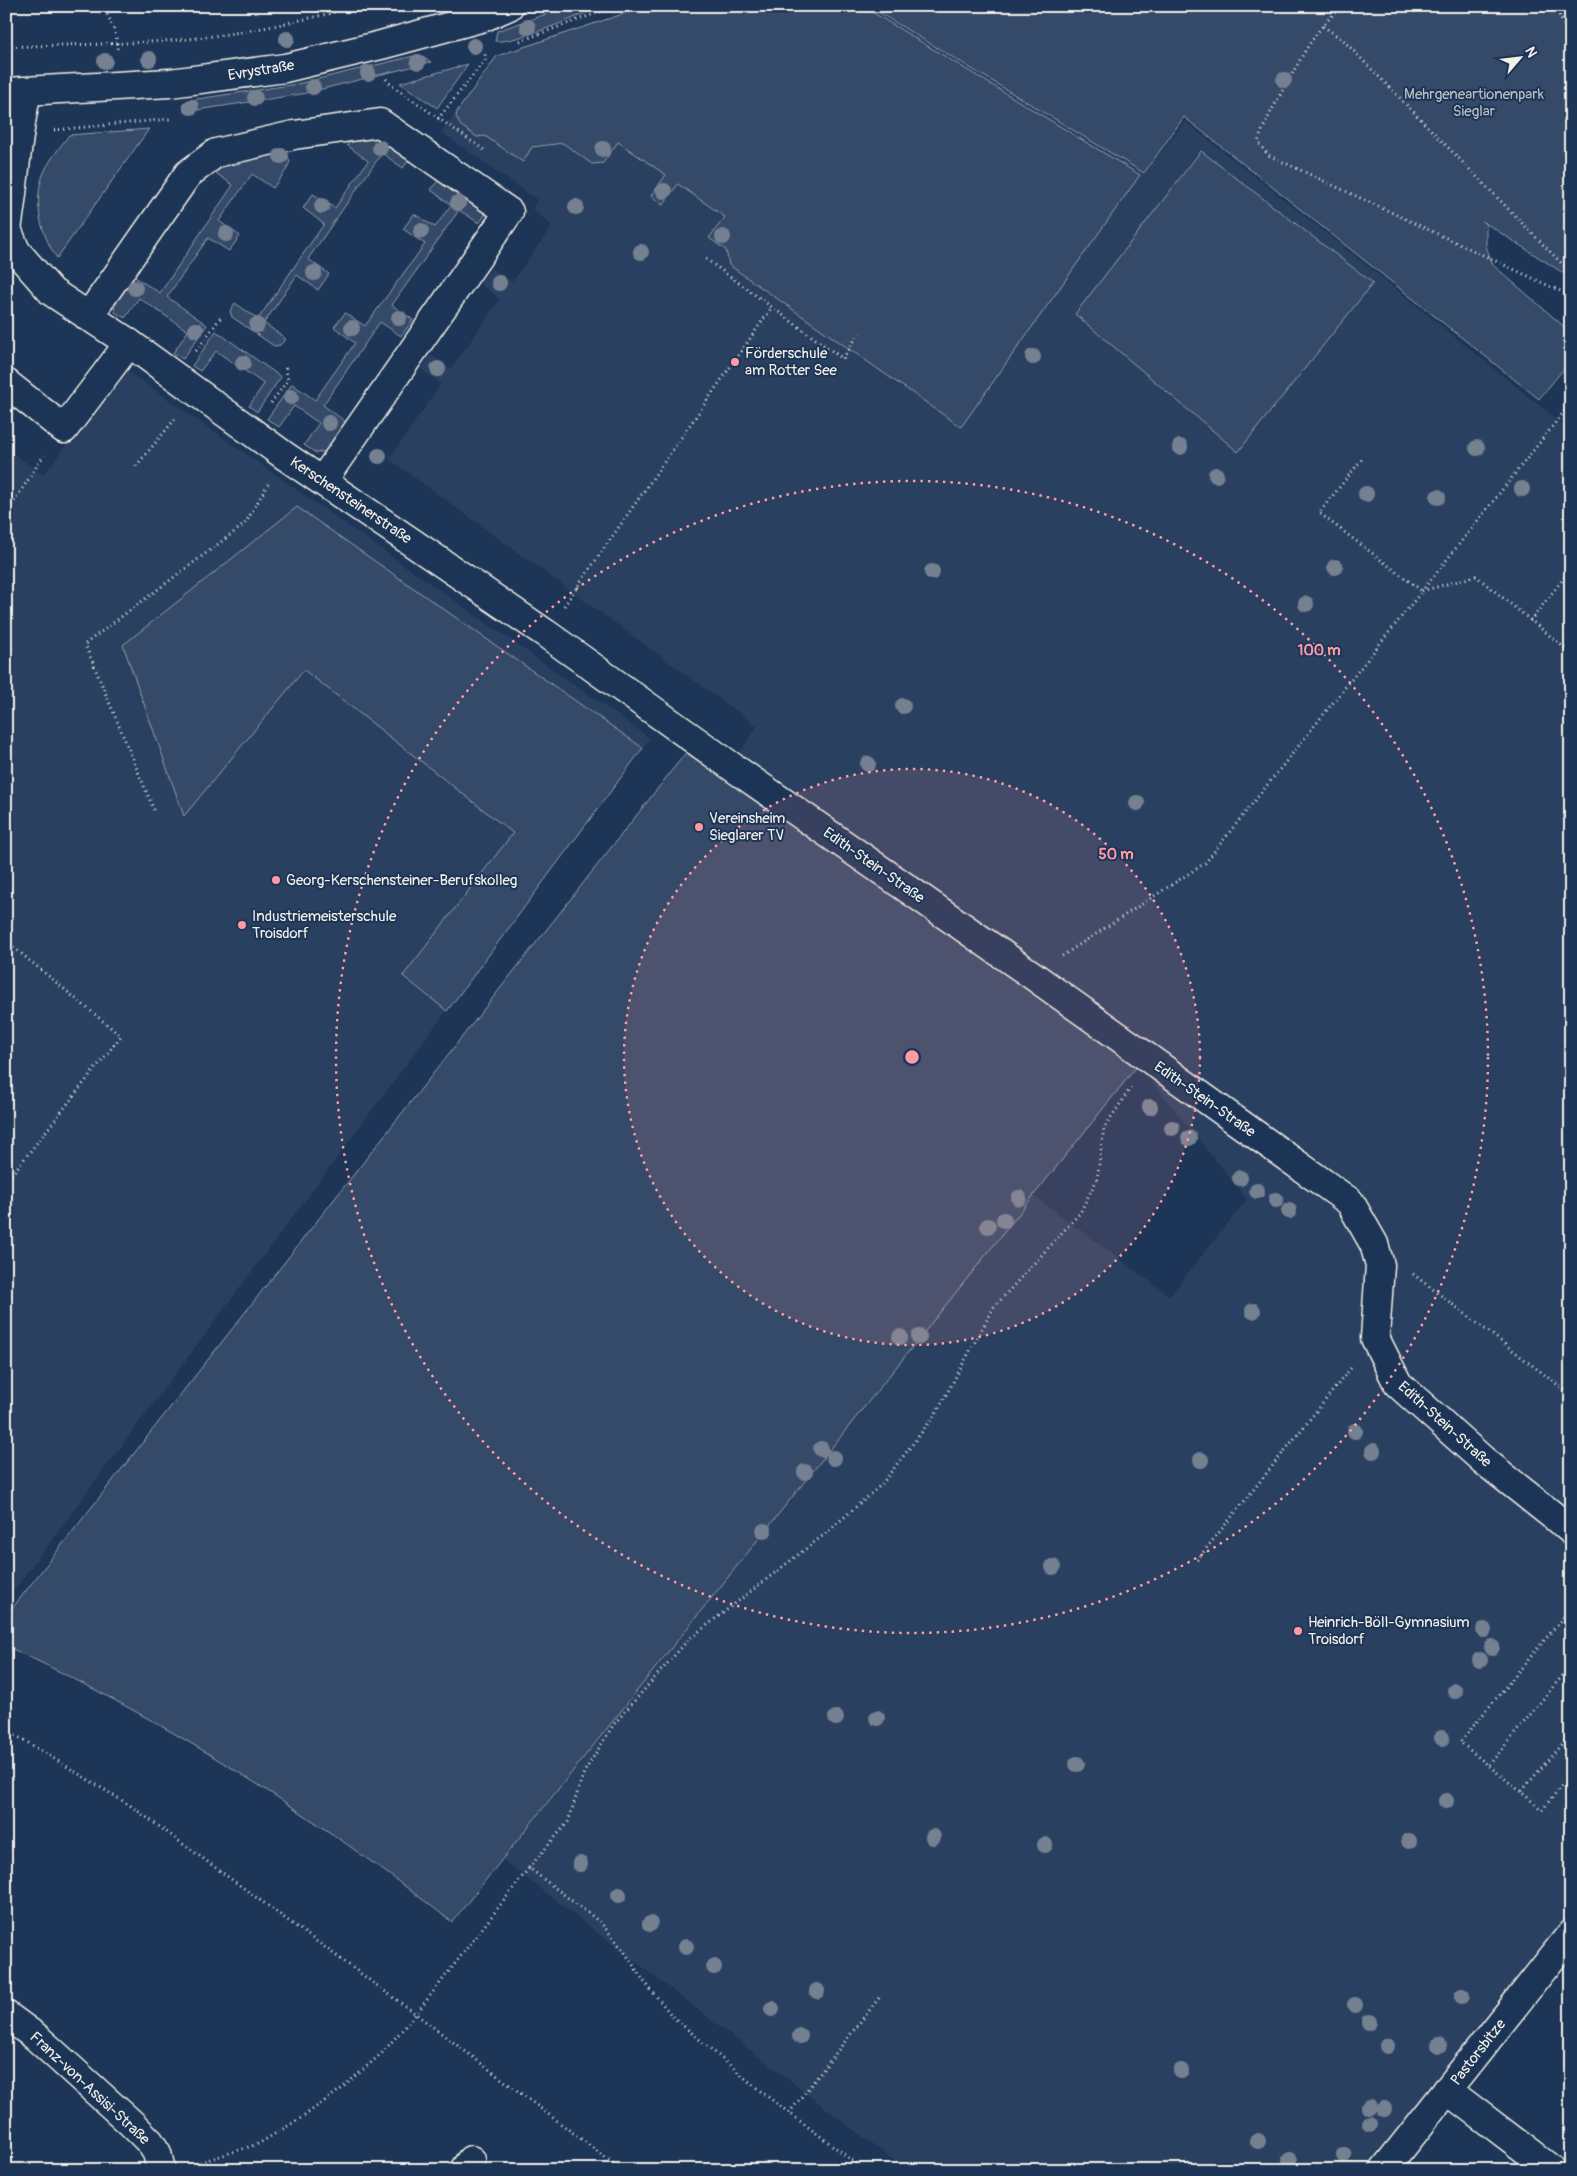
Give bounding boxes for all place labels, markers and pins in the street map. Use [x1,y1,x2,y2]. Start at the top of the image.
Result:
place label: Förderschule am Rotter See [745,344,838,380]
marker: Förderschule am Rotter See [729,356,741,368]
place label: Vereinsheim Sieglarer TV [709,809,785,845]
marker: Vereinsheim Sieglarer TV [693,821,705,833]
place label: Georg-Kerschensteiner-Berufskolleg [286,871,517,890]
marker: Georg-Kerschensteiner-Berufskolleg [270,874,282,886]
place label: Industriemeisterschule Troisdorf [252,907,397,943]
marker: Industriemeisterschule Troisdorf [236,919,248,931]
centre of rings [903,1048,921,1066]
place label: Heinrich-Böll-Gymnasium Troisdorf [1308,1613,1470,1649]
marker: Heinrich-Böll-Gymnasium Troisdorf [1292,1625,1304,1637]

